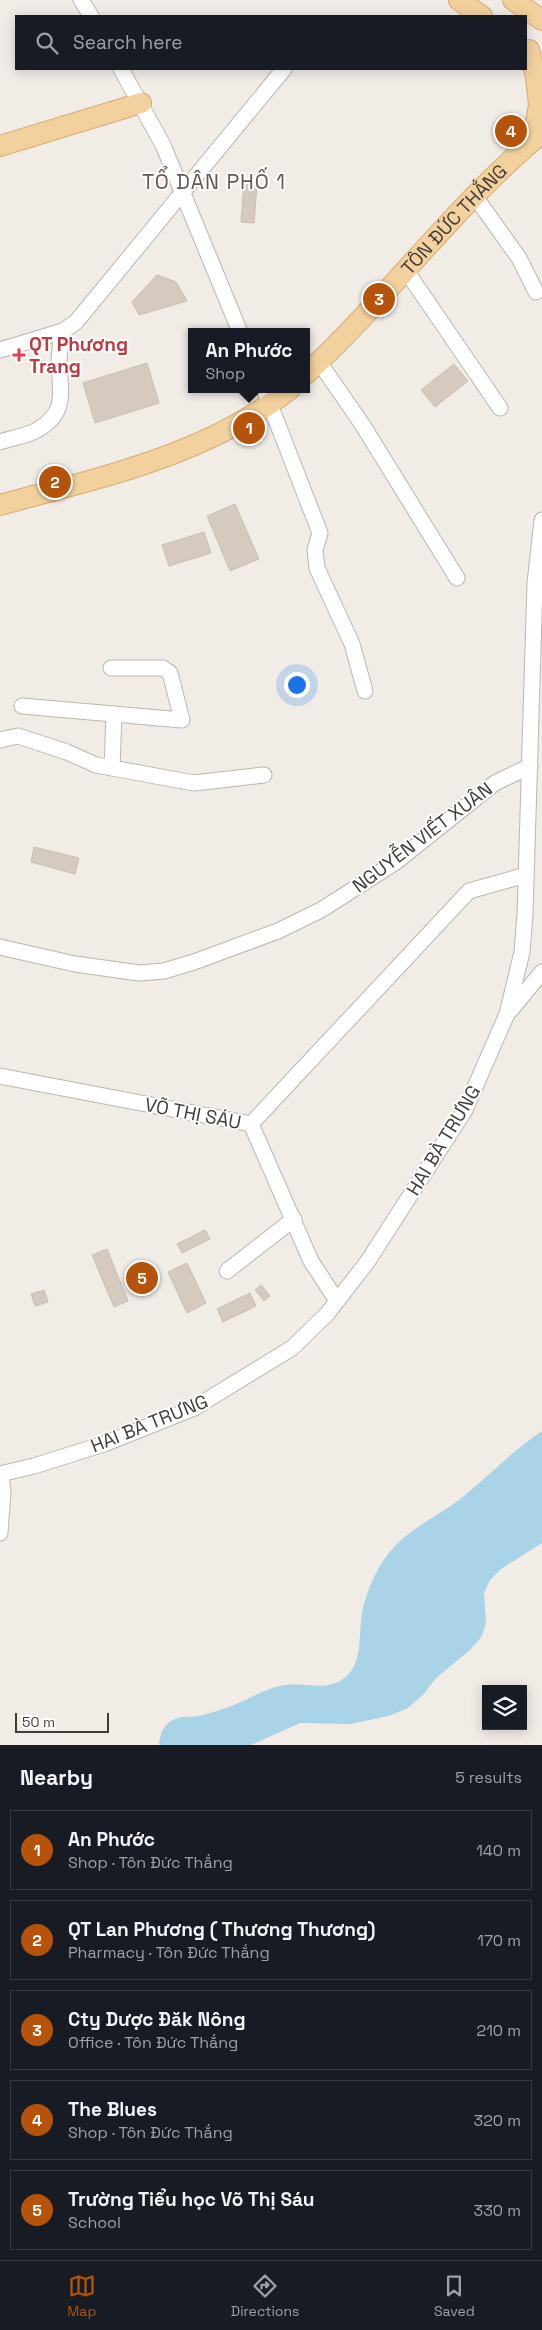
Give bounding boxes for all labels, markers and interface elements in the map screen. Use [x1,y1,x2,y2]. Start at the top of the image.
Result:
search box [15,15,527,70]
icon: search [33,29,61,57]
text: Search here [73,30,183,55]
pin: 4 [495,112,527,150]
street label: TÔN ĐỨC THẮNG [396,159,512,280]
district label: TỔ DÂN PHỐ 1 [142,165,286,195]
pin: 3 [363,280,395,318]
popup [188,328,310,393]
place label: QT Phương Trang [29,332,128,379]
text: An Phước [206,338,292,363]
marker: QT Phương Trang [13,349,25,361]
text: Shop [206,363,245,384]
pin: 1 [233,409,265,447]
pin: 2 [39,463,71,501]
your location [284,672,310,698]
street label: NGUYỄN VIẾT XUÂN [345,774,497,898]
street label: HAI BÀ TRƯNG [401,1081,486,1200]
street label: VÕ THỊ SÁU [143,1092,243,1135]
pin: 5 [126,1259,158,1297]
street label: HAI BÀ TRƯNG [87,1389,212,1458]
map controls [482,1685,527,1730]
button: layers [482,1685,527,1730]
scale bar [15,1710,109,1733]
text: 50 m [22,1713,55,1731]
text: Nearby [20,1764,93,1791]
text: 5 results [455,1767,522,1788]
text: An Phước [68,1827,155,1852]
text: 1 [33,1840,41,1861]
text: 140 m [476,1840,521,1861]
text: Shop · Tôn Đức Thắng [68,1852,233,1873]
text: QT Lan Phương ( Thương Thương) [68,1917,375,1942]
text: 2 [32,1930,42,1951]
text: 170 m [477,1930,521,1951]
text: Pharmacy · Tôn Đức Thắng [68,1942,270,1963]
text: Cty Dược Đăk Nông [68,2007,246,2032]
text: 3 [32,2020,42,2041]
text: 210 m [477,2020,521,2041]
text: Office · Tôn Đức Thắng [68,2032,238,2053]
text: The Blues [68,2097,157,2122]
text: 4 [32,2110,42,2131]
text: 320 m [474,2110,521,2131]
text: Shop · Tôn Đức Thắng [68,2122,233,2143]
text: Trường Tiểu học Võ Thị Sáu [68,2187,314,2212]
text: 5 [32,2200,42,2221]
text: 330 m [474,2200,521,2221]
text: School [68,2212,121,2233]
tab: Map [67,2272,96,2320]
tab: Directions [231,2272,299,2320]
tab: Saved [434,2272,475,2320]

